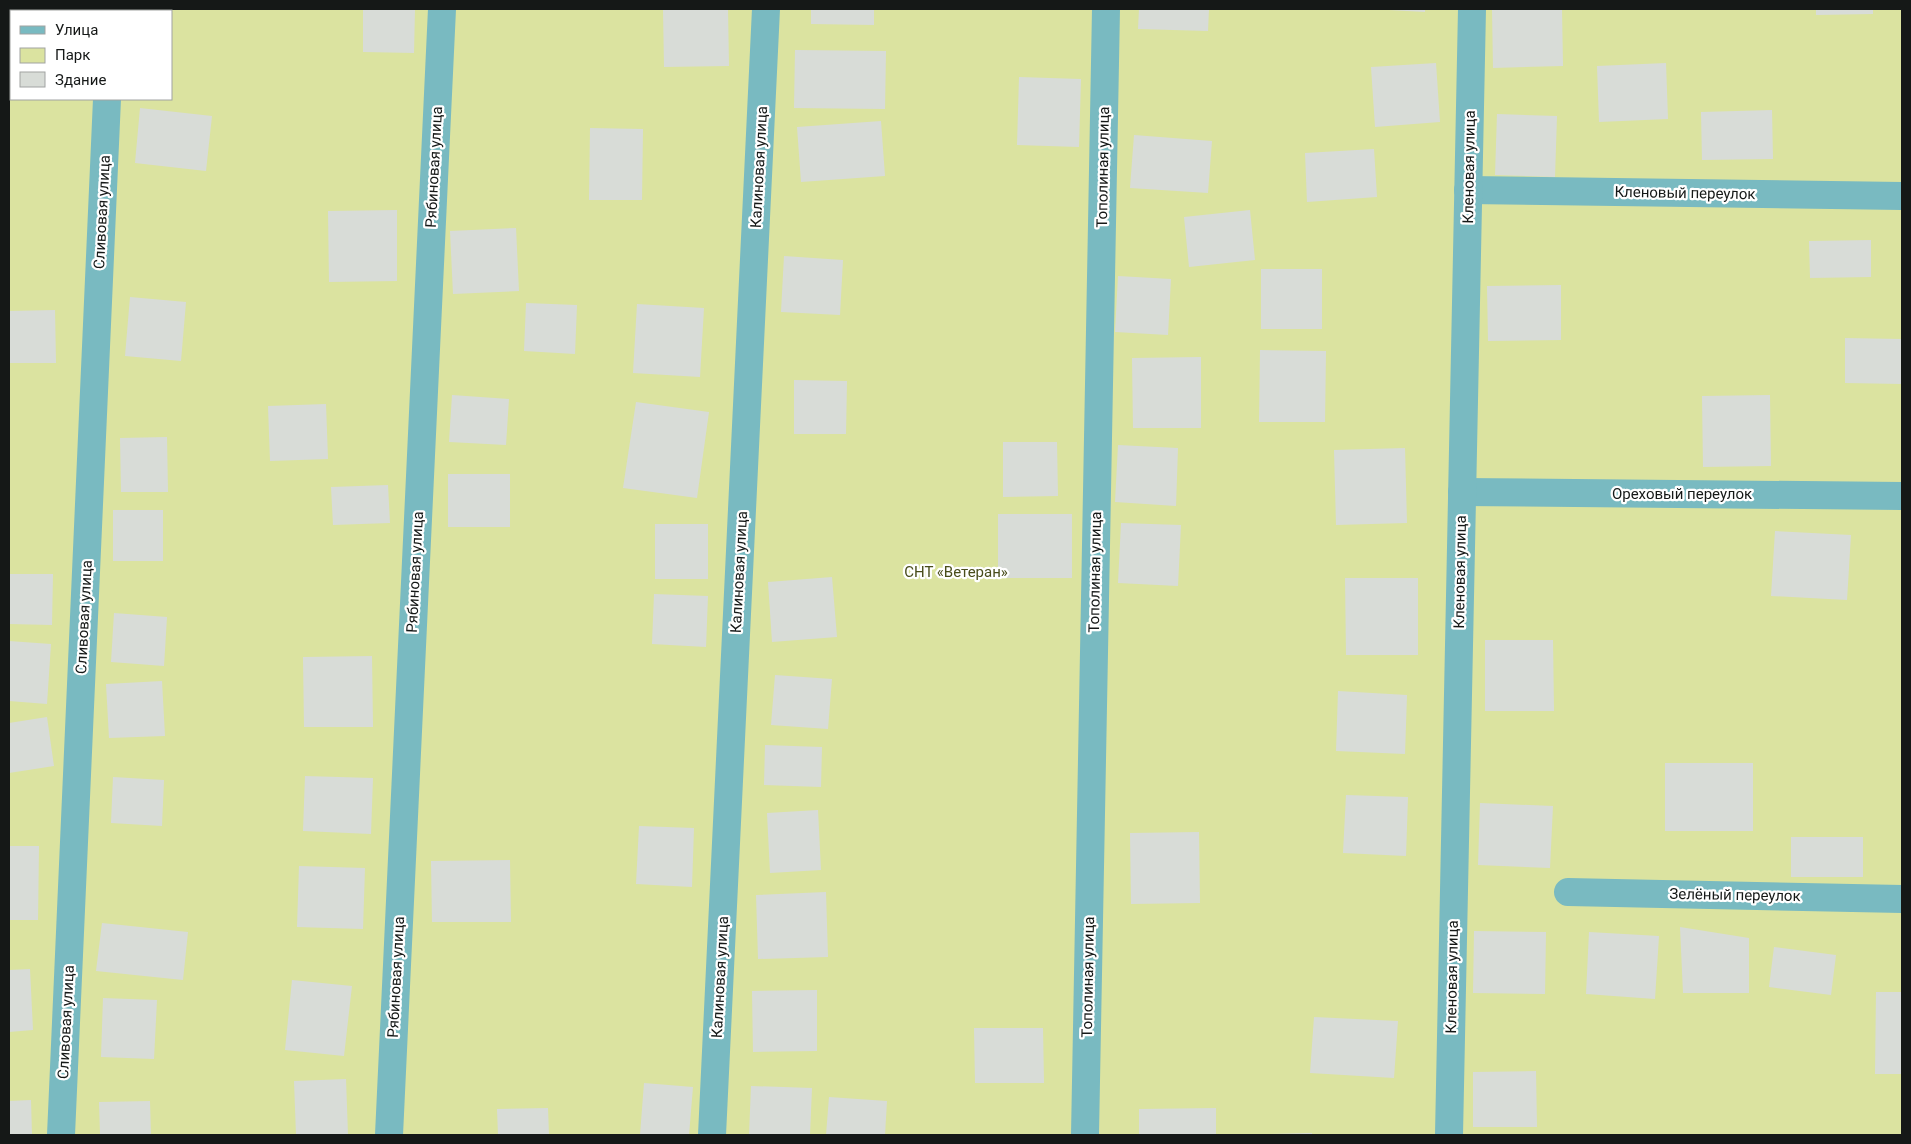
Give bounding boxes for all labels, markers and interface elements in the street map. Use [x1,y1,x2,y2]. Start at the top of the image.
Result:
legend [10,10,172,100]
text: Улица [55,21,98,39]
text: Парк [55,46,90,64]
text: Здание [55,71,106,89]
street label: Рябиновая улица [422,106,446,228]
street label: Калиновая улица [747,106,771,228]
street label: Тополиная улица [1093,106,1113,228]
street label: Кленовая улица [1459,110,1479,224]
street label: Сливовая улица [90,155,114,269]
street label: Кленовый переулок [1614,183,1756,203]
street label: Ореховый переулок [1612,485,1752,503]
street label: Рябиновая улица [403,511,427,633]
street label: Калиновая улица [727,511,751,633]
street label: Тополиная улица [1085,511,1105,633]
street label: Кленовая улица [1450,515,1470,629]
street label: Сливовая улица [72,560,96,674]
park label: СНТ «Ветеран» [904,563,1008,581]
street label: Зелёный переулок [1669,885,1801,905]
street label: Рябиновая улица [384,916,408,1038]
street label: Калиновая улица [708,916,732,1038]
street label: Тополиная улица [1078,916,1098,1038]
street label: Кленовая улица [1442,920,1462,1034]
street label: Сливовая улица [54,965,78,1079]

